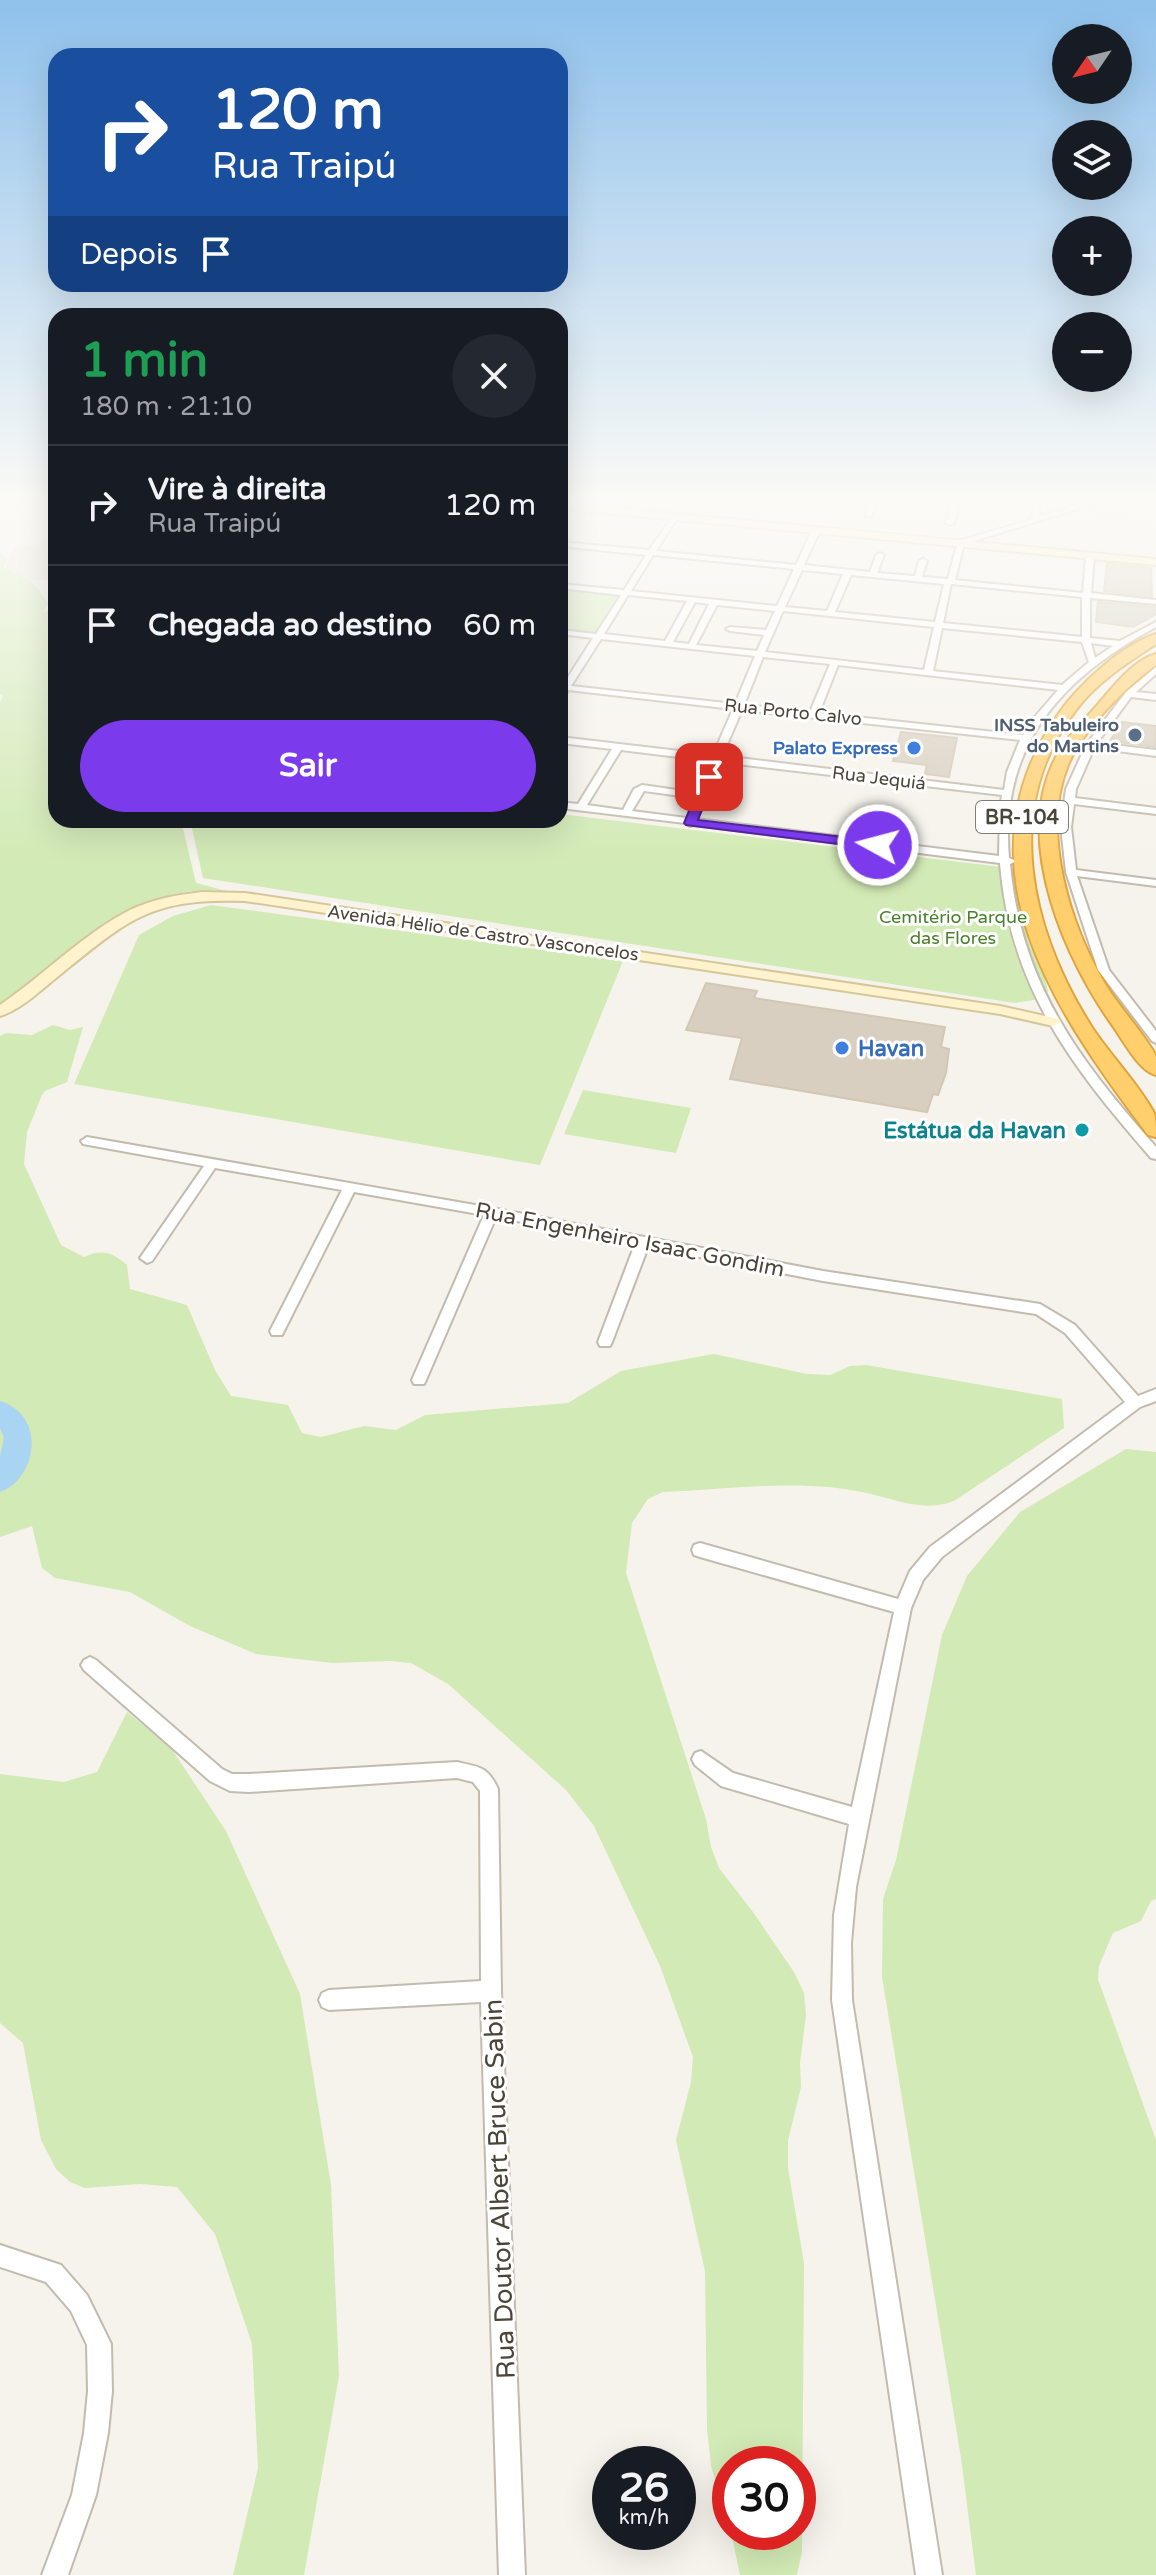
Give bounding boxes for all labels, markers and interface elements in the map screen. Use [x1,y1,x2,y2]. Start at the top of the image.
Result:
north arrow [1052,24,1132,104]
map controls [1052,24,1132,392]
text: 120 m [212,77,383,144]
icon: right [80,80,184,184]
button: layers [1052,120,1132,200]
text: Rua Traipú [212,145,397,188]
button: + [1052,216,1132,296]
icon: arrive [194,232,238,276]
text: Depois [80,236,178,273]
button: − [1052,312,1132,392]
text: 1 min [80,332,208,390]
button: close [452,334,536,418]
text: 180 m · 21:10 [80,391,252,422]
text: Vire à direita [148,471,327,508]
icon: right [80,483,124,527]
text: 120 m [444,487,536,524]
text: Rua Traipú [148,508,281,539]
icon: arrive [80,603,124,647]
text: Chegada ao destino [148,607,432,644]
text: 60 m [463,607,536,644]
street label: Rua Porto Calvo [723,694,863,730]
place label: INSS Tabuleiro do Martins [994,714,1119,757]
button: Sair [80,720,536,812]
marker: INSS Tabuleiro do Martins [1126,726,1144,744]
place label: Palato Express [773,737,898,759]
marker: Palato Express [905,739,923,757]
pin [675,743,743,811]
icon: arrive [687,755,731,799]
street label: Rua Jequiá [831,761,927,795]
road number: BR-104 [976,801,1068,833]
position arrow [836,803,920,887]
street label: Avenida Hélio de Castro Vasconcelos [326,900,640,966]
park label: Cemitério Parque das Flores [879,906,1027,949]
place label: Havan [858,1036,924,1062]
marker: Havan [833,1039,851,1057]
place label: Estátua da Havan [883,1118,1066,1144]
marker: Estátua da Havan [1073,1121,1091,1139]
street label: Rua Engenheiro Isaac Gondim [473,1197,787,1283]
street label: Rua Doutor Albert Bruce Sabin [477,1998,522,2380]
speed limit sign: 30 [712,2446,816,2550]
text: 26 [619,2464,669,2512]
text: km/h [619,2506,669,2530]

